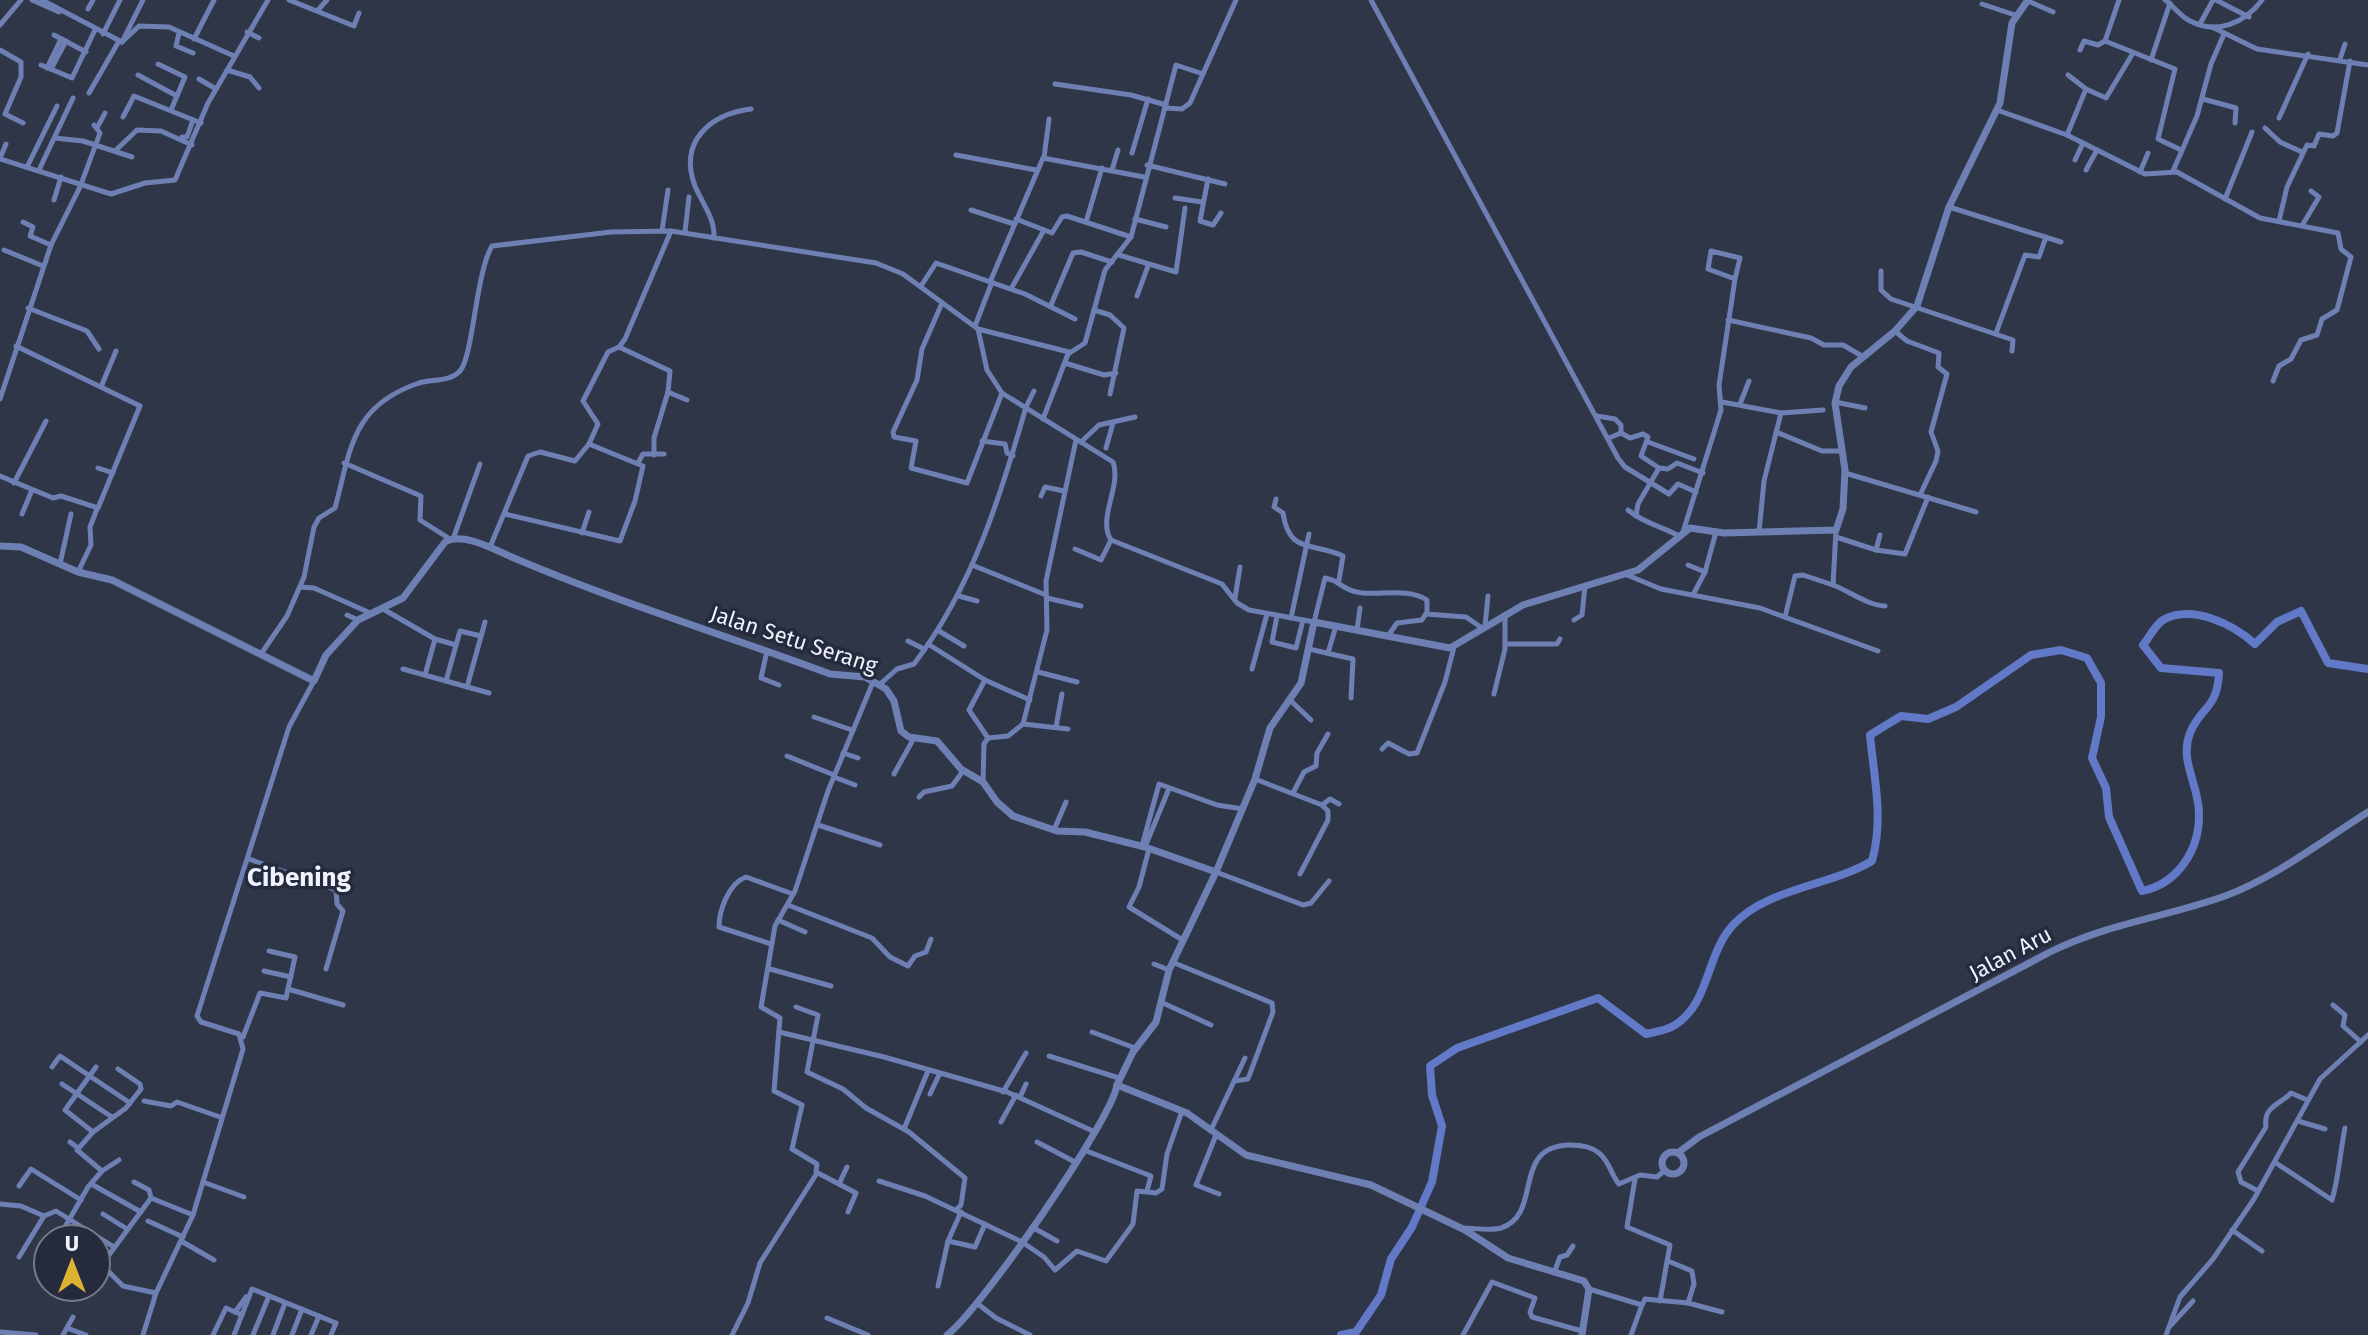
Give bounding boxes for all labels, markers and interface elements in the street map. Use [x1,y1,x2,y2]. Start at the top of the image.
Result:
street label: Jalan Setu Serang [707,600,881,679]
district label: Cibening [247,862,352,893]
street label: Jalan Aru [1964,921,2056,986]
north arrow [32,1223,112,1303]
text: U [65,1230,79,1257]

